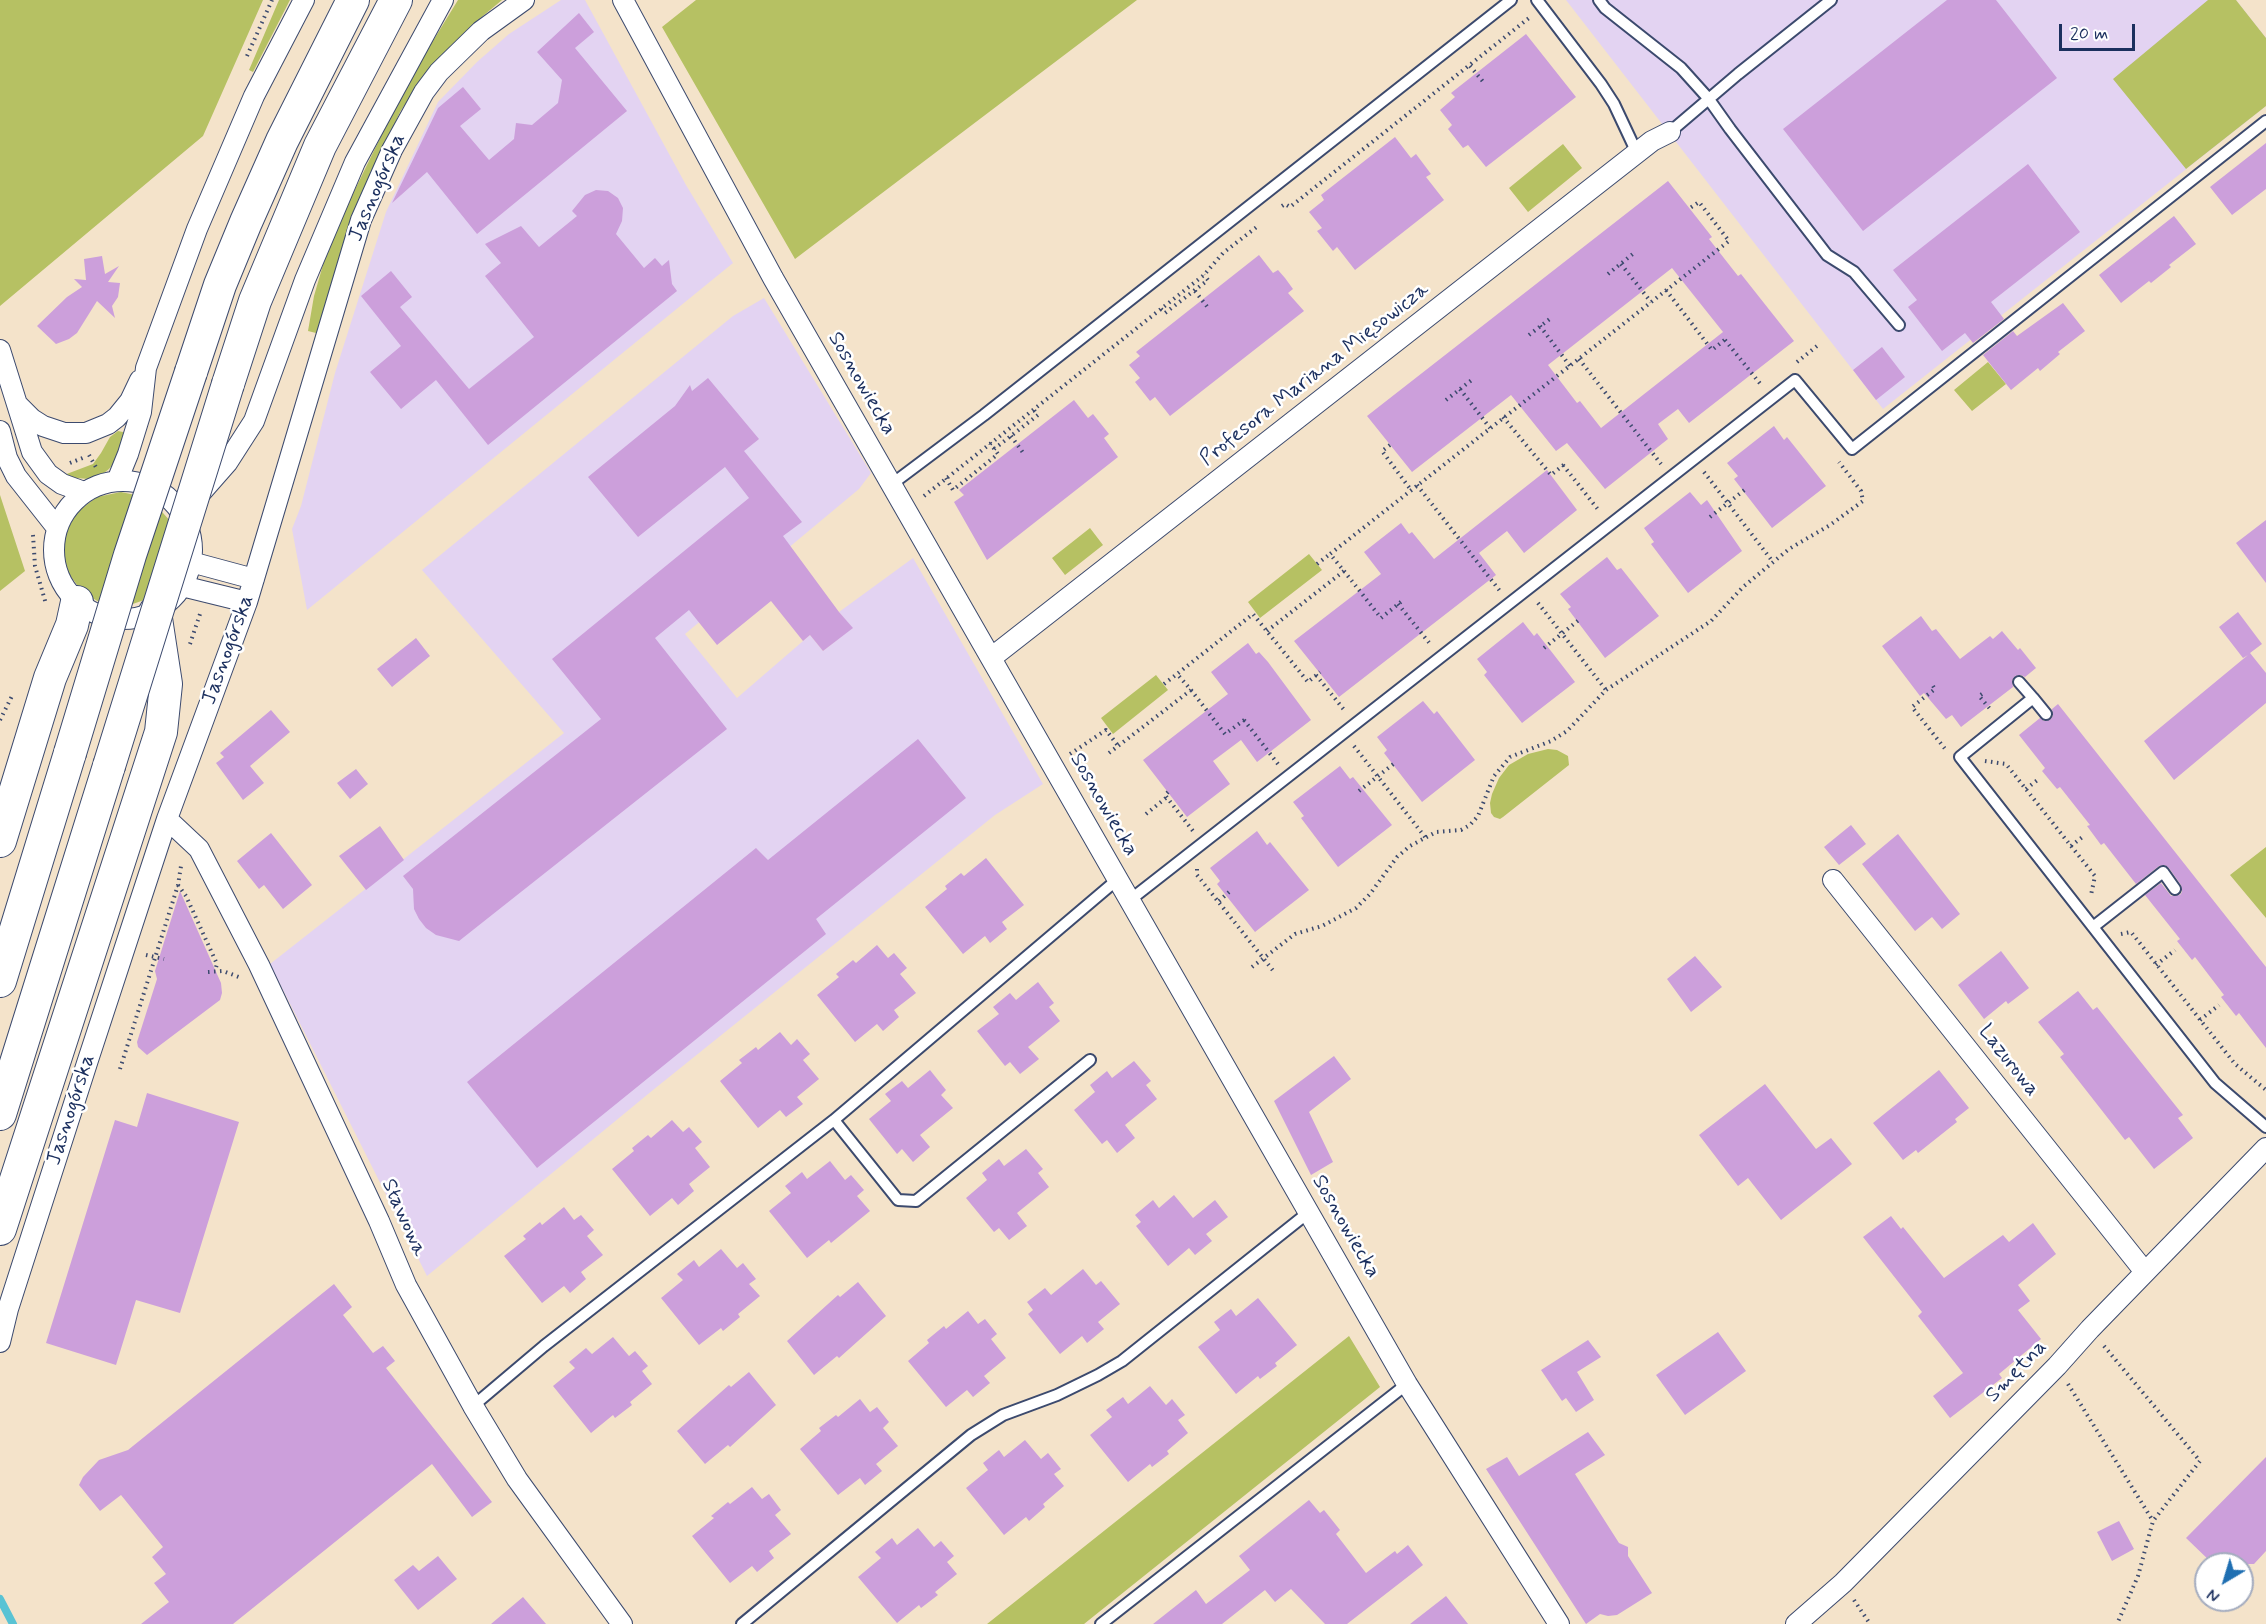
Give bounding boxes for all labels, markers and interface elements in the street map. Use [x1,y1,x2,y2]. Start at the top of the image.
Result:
scale bar [2062,12,2138,50]
text: 20 m [2070,22,2108,46]
street label: Jasnogórska [344,130,412,246]
street label: Profesora Mariana Mięsowicza [1196,278,1434,472]
street label: Sosnowiecka [821,328,901,440]
street label: Jasnogórska [198,592,260,708]
street label: Sosnowiecka [1063,749,1143,861]
street label: Lazurowa [1972,1020,2044,1102]
street label: Jasnogórska [42,1052,102,1168]
street label: Sosnowiecka [1305,1171,1385,1283]
street label: Stawowa [375,1175,431,1261]
street label: Smętna [1981,1335,2053,1409]
north arrow [2194,1552,2254,1612]
text: N [2203,1583,2225,1607]

